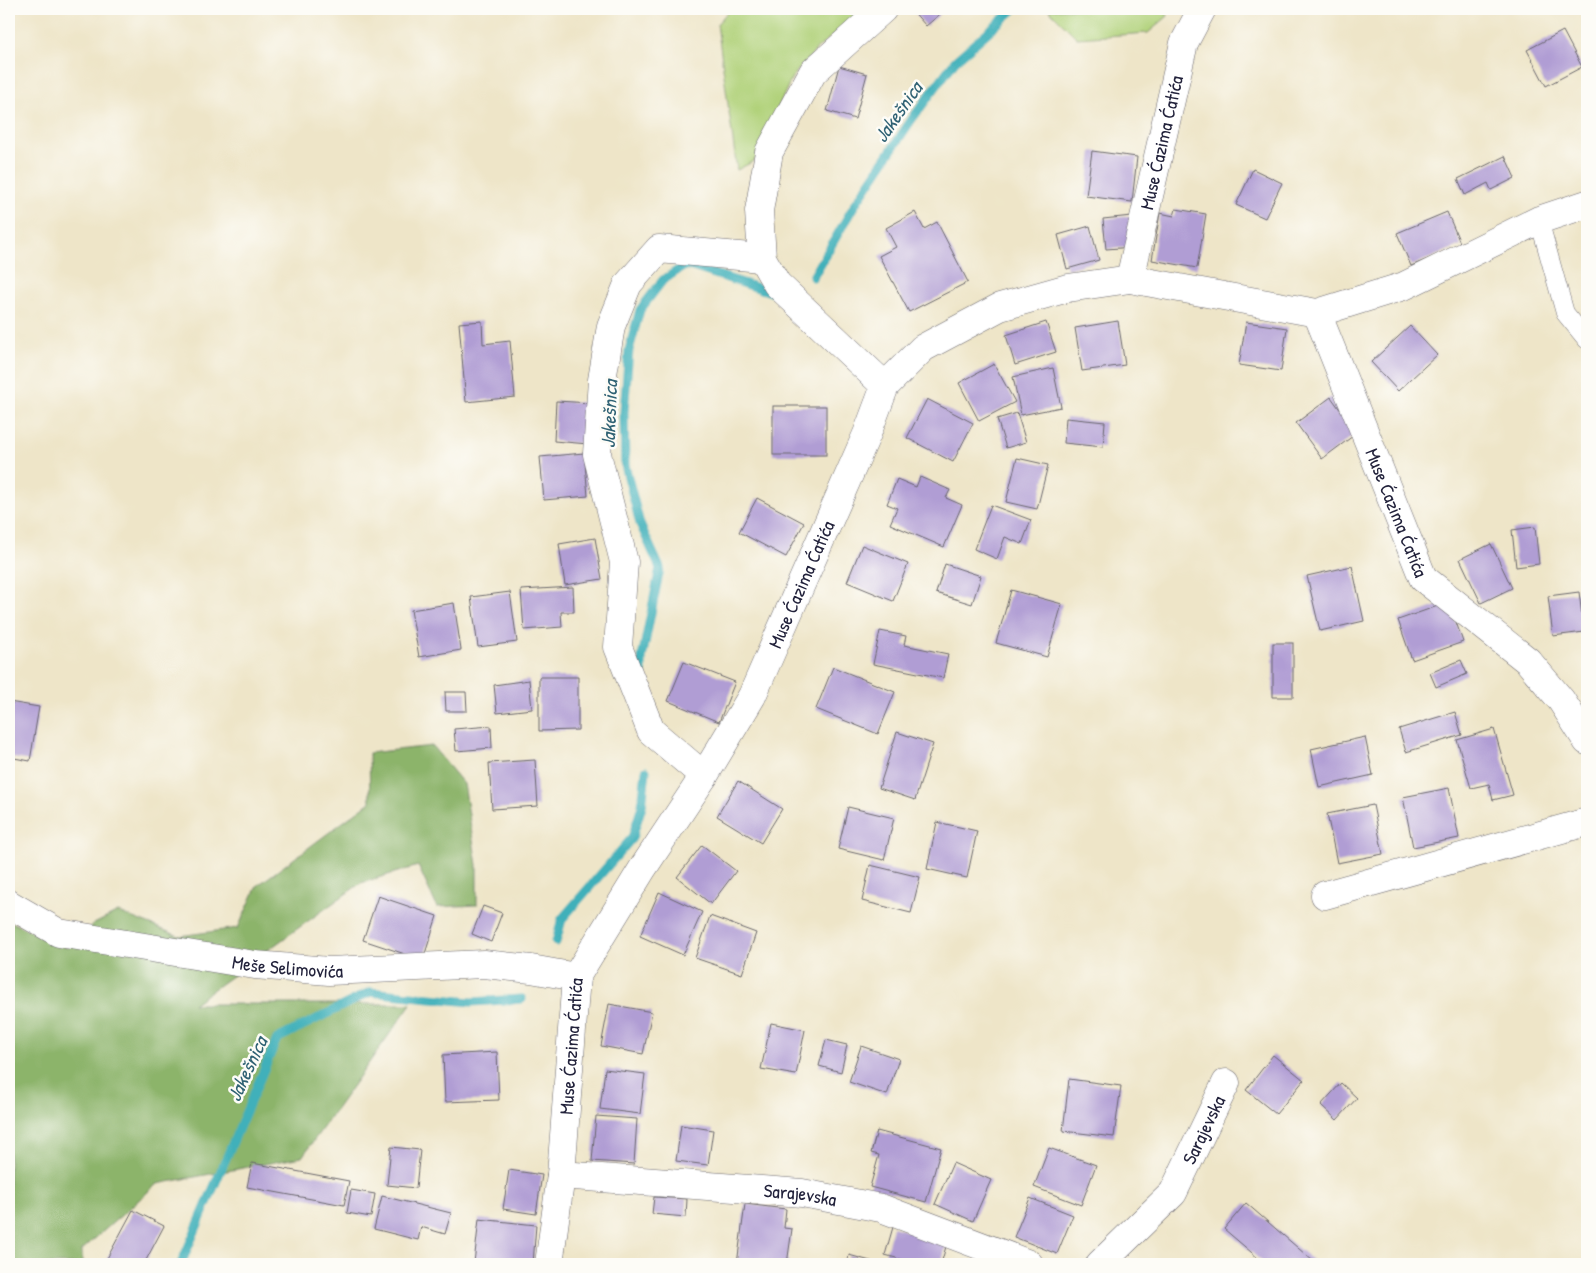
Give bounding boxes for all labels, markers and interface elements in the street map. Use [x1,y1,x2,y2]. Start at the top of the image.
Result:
street label: Muse Ćazima Ćatića [1133,72,1189,212]
water label: Jakešnica [867,74,929,147]
water label: Jakešnica [594,377,623,449]
street label: Muse Ćazima Ćatića [1359,444,1435,581]
street label: Muse Ćazima Ćatića [762,516,841,652]
street label: Meše Selimovića [230,948,344,984]
street label: Muse Ćazima Ćatića [553,976,589,1115]
water label: Jakešnica [220,1030,274,1105]
street label: Sarajevska [1176,1091,1231,1168]
street label: Sarajevska [763,1177,839,1212]

